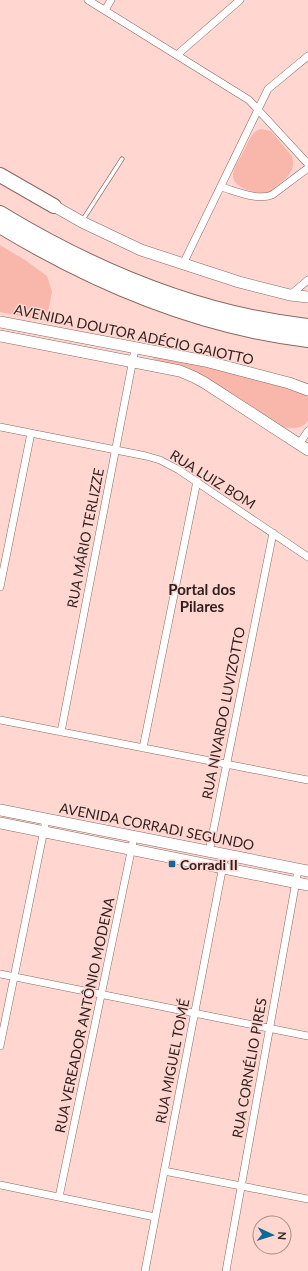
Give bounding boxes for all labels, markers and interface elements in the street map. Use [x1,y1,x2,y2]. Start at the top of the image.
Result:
street label: AVENIDA DOUTOR ADÉCIO GAIOTTO [13,300,255,368]
street label: RUA LUIZ BOM [167,446,259,512]
street label: RUA MÁRIO TERLIZZE [63,467,107,609]
district label: Portal dos Pilares [168,580,236,615]
street label: RUA NIVARDO LUVIZOTTO [198,625,248,801]
street label: AVENIDA CORRADI SEGUNDO [58,799,256,853]
place label: Corradi II [180,856,238,873]
marker: Corradi II [167,859,177,869]
street label: RUA VEREADOR ANTÔNIO MODENA [51,895,117,1134]
street label: RUA MIGUEL TOMÉ [152,997,192,1125]
street label: RUA CORNÉLIO PIRES [228,997,270,1139]
north arrow [252,1215,292,1255]
text: N [276,1231,289,1240]

